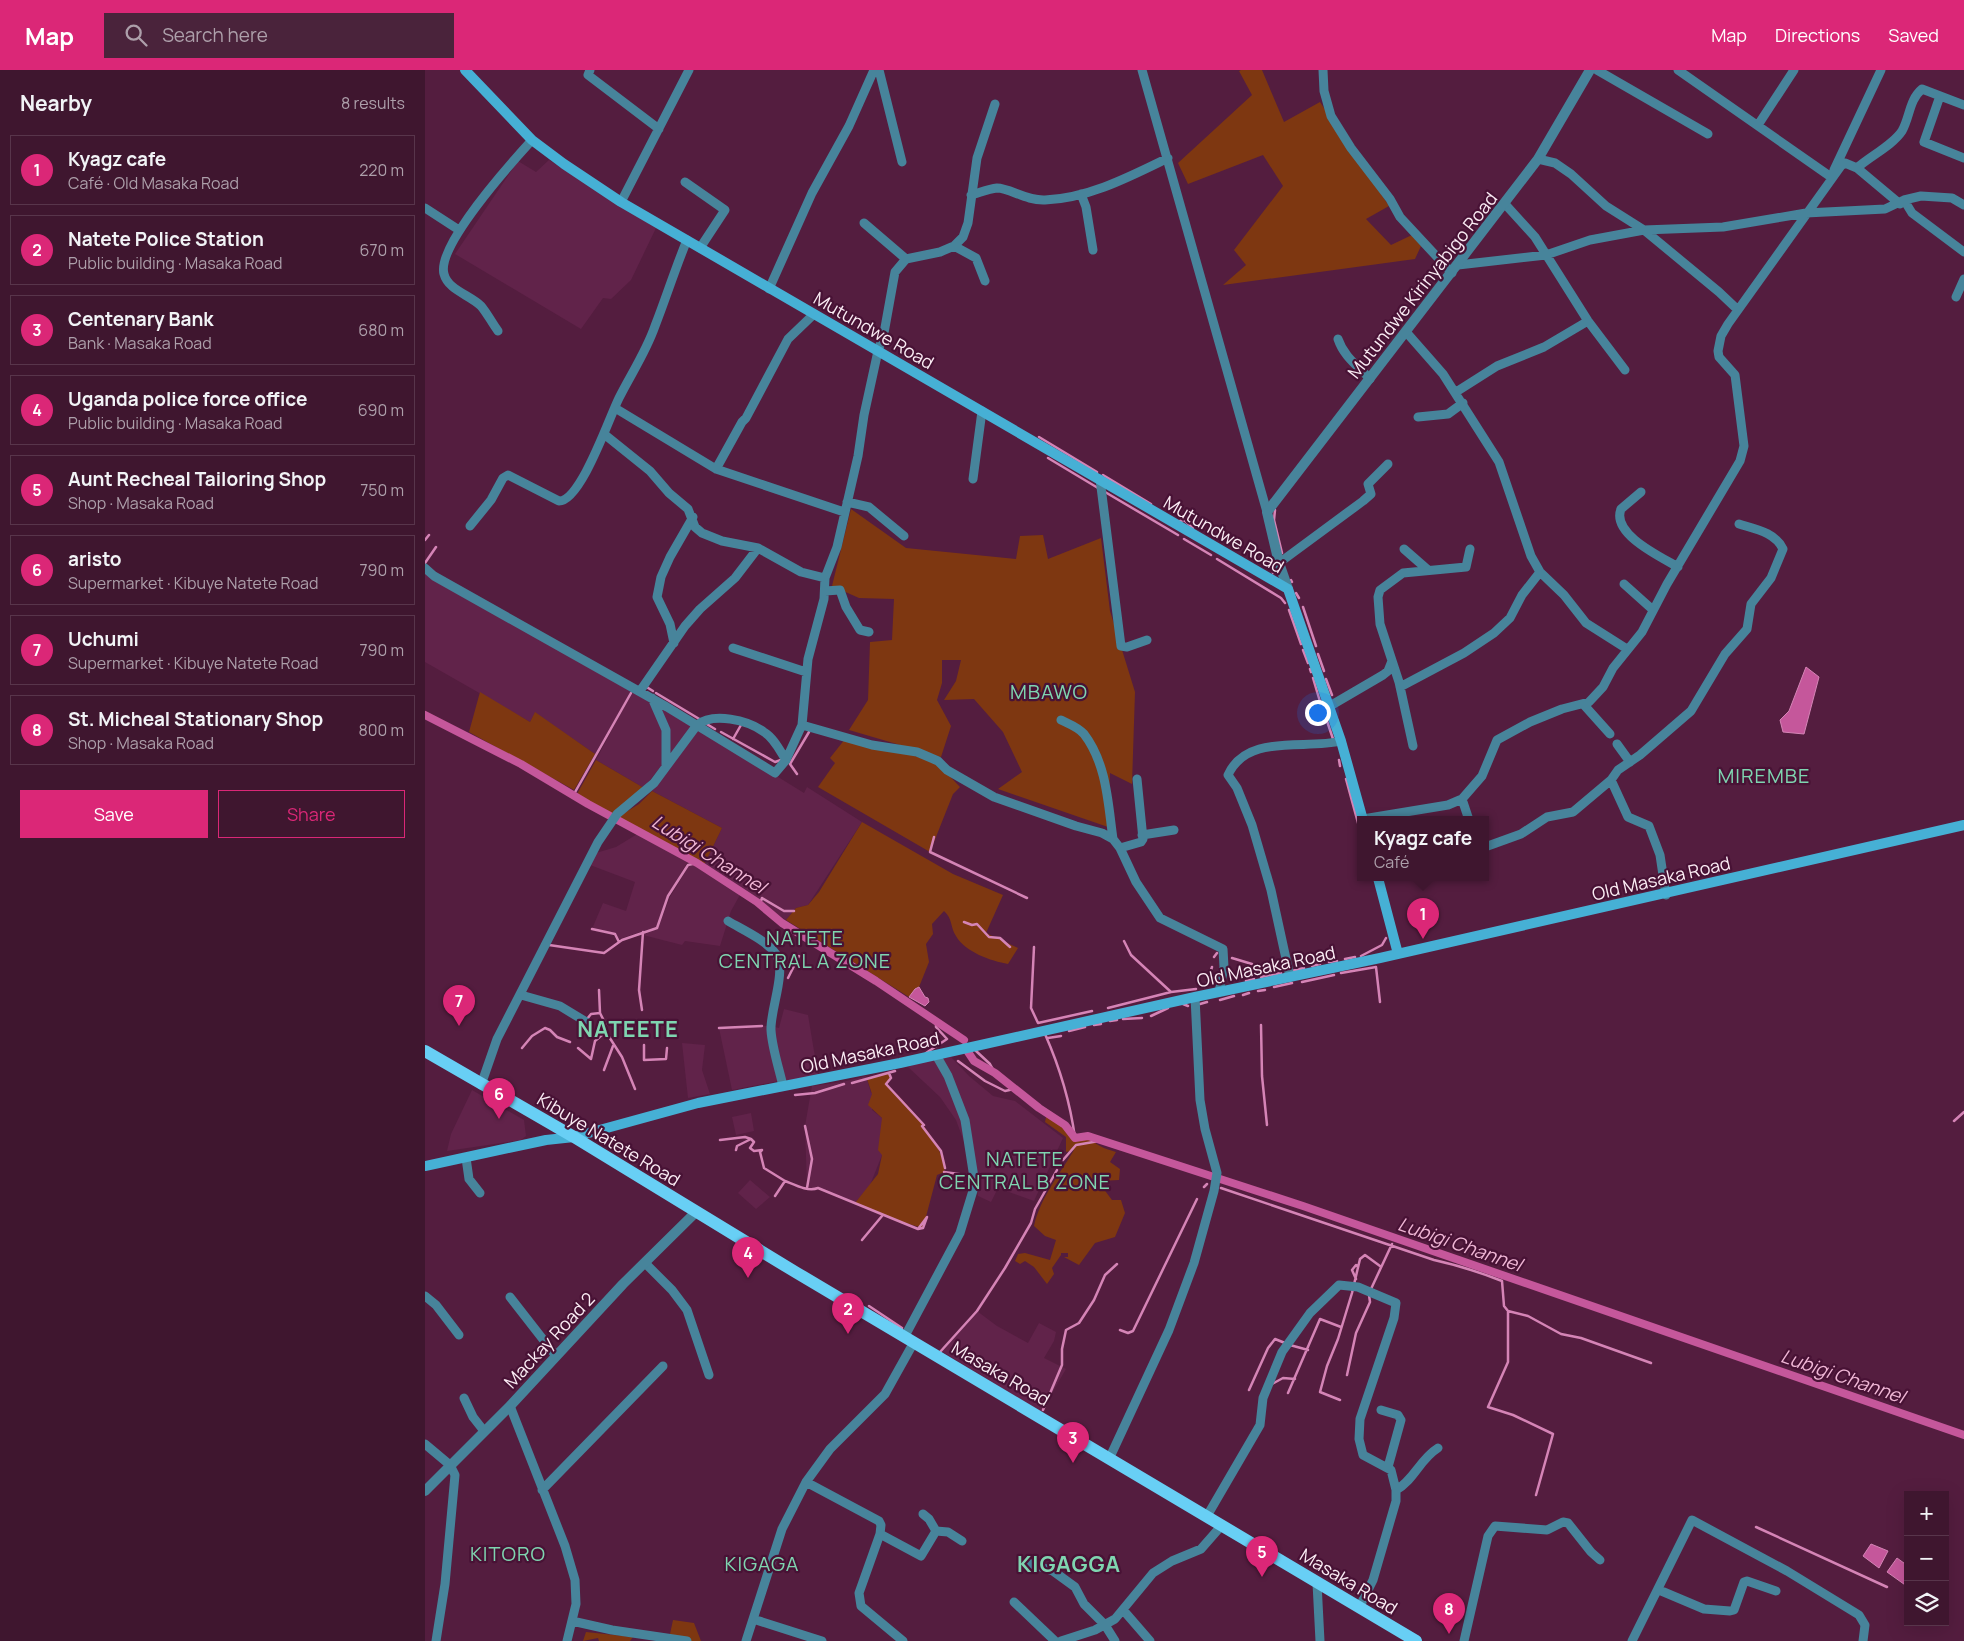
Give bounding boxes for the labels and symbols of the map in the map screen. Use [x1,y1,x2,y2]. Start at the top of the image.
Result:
street label: Mutundwe Kirinyabigo Road [1342,187,1502,383]
street label: Mutundwe Road [809,286,939,374]
street label: Mutundwe Road [1159,490,1289,578]
district label: MBAWO [1010,678,1088,705]
your location [1305,700,1331,726]
district label: MIREMBE [1718,762,1810,789]
water label: Lubigi Channel [647,809,773,901]
street label: Old Masaka Road [1589,850,1733,906]
pin: 1 [1407,898,1439,939]
district label: NATETE CENTRAL A ZONE [719,924,891,974]
street label: Old Masaka Road [1194,940,1338,992]
pin: 7 [443,985,475,1026]
district label: NATEETE [577,1014,679,1044]
street label: Old Masaka Road [798,1026,942,1078]
pin: 6 [483,1078,515,1119]
street label: Kibuye Natete Road [533,1087,685,1191]
district label: NATETE CENTRAL B ZONE [939,1145,1111,1195]
water label: Lubigi Channel [1394,1211,1528,1278]
pin: 4 [732,1237,764,1278]
street label: Mackay Road 2 [498,1287,600,1393]
pin: 2 [832,1293,864,1334]
street label: Masaka Road [947,1335,1055,1411]
water label: Lubigi Channel [1777,1343,1911,1410]
pin: 3 [1057,1422,1089,1463]
pin: 5 [1246,1536,1278,1577]
district label: KITORO [470,1540,546,1567]
street label: Masaka Road [1296,1542,1402,1620]
district label: KIGAGGA [1017,1549,1121,1579]
district label: KIGAGA [725,1550,799,1577]
pin: 8 [1433,1593,1465,1634]

